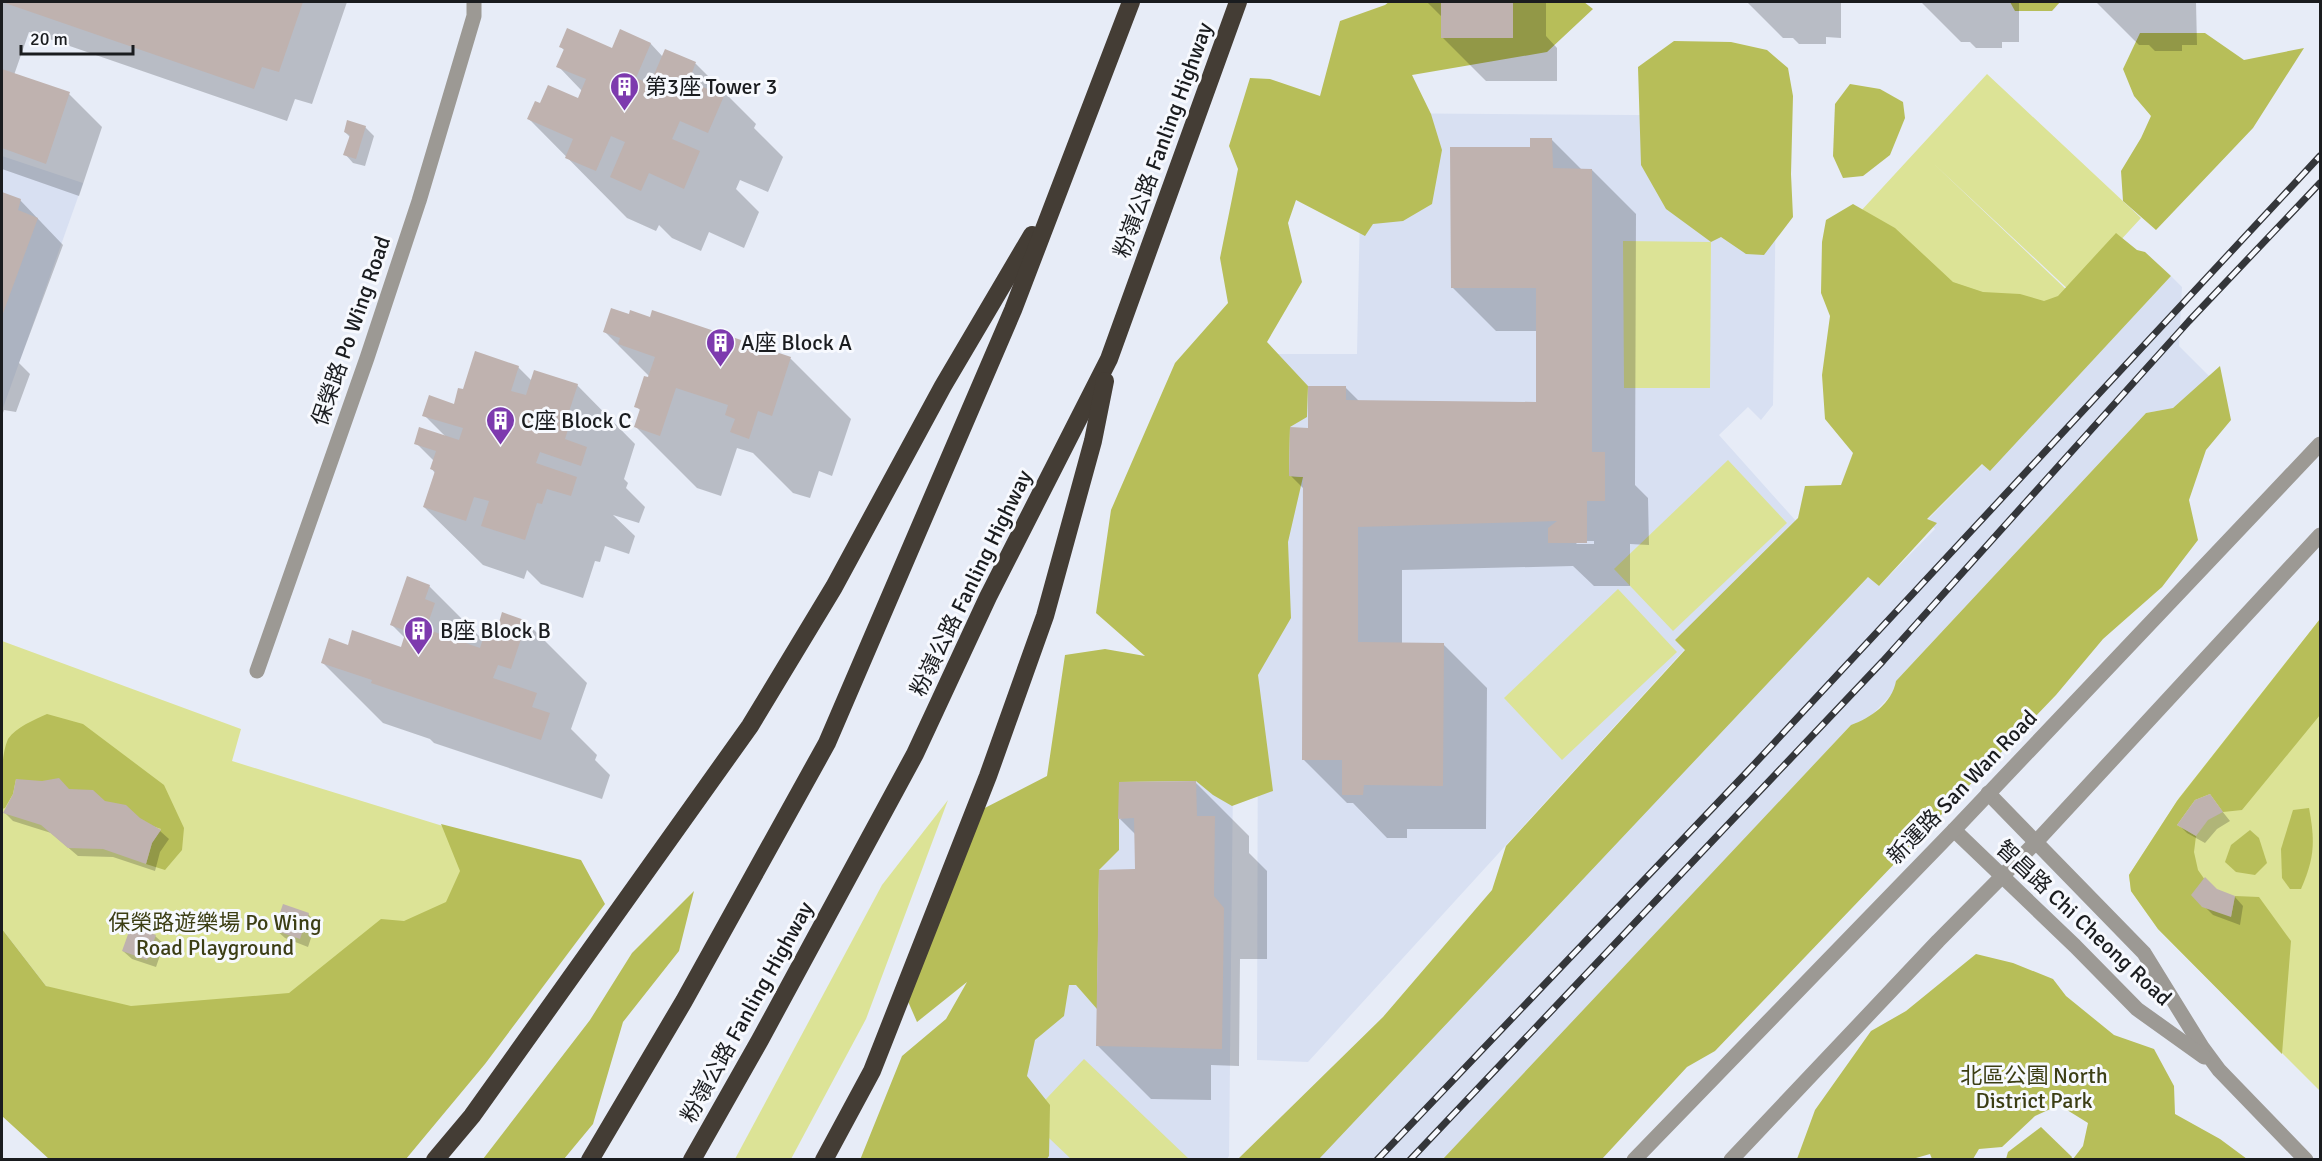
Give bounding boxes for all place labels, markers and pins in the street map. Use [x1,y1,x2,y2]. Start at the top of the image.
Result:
building icon: 第3座 Tower 3 [608,70,640,112]
place label: 第3座 Tower 3 [645,73,777,100]
building icon: A座 Block A [704,326,736,368]
place label: A座 Block A [741,329,853,356]
building icon: C座 Block C [484,404,516,446]
place label: C座 Block C [521,407,632,434]
building icon: B座 Block B [403,614,435,656]
place label: B座 Block B [440,617,551,644]

